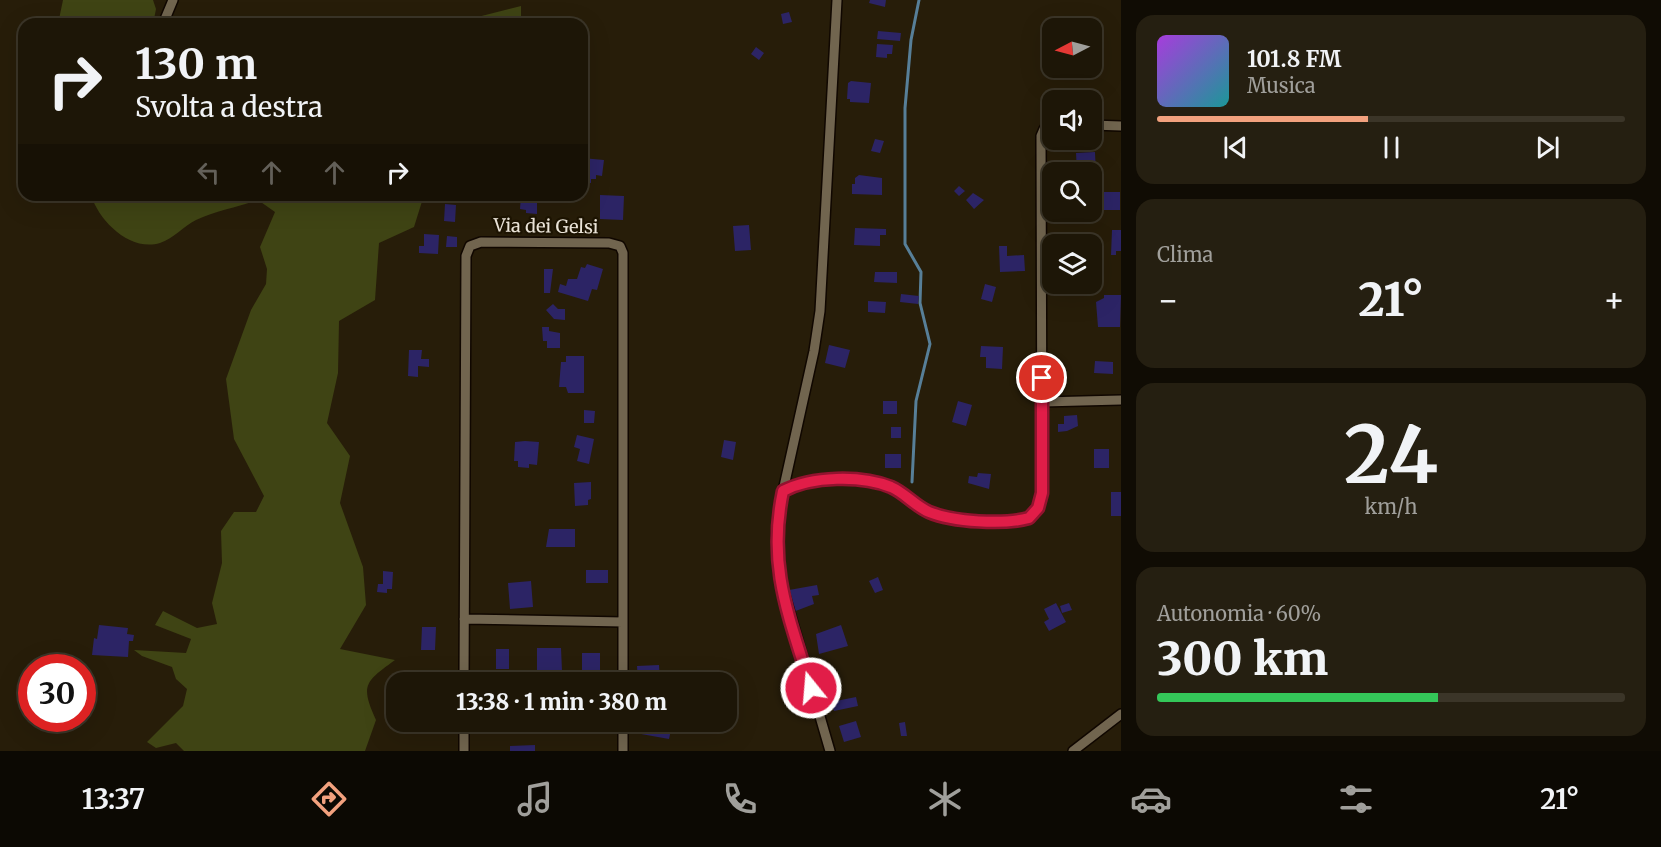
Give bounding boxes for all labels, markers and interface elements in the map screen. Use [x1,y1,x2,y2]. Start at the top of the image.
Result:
north arrow [1042,18,1102,78]
map controls [1042,18,1102,294]
text: 130 m [135,38,257,90]
icon: right [36,42,114,120]
text: 101.8 FM [1247,45,1341,73]
text: Musica [1247,73,1316,98]
text: Svolta a destra [135,90,323,124]
button: sound [1042,90,1102,150]
icon: previous [1219,131,1252,164]
icon: pause [1375,131,1408,164]
icon: next [1531,131,1564,164]
icon: left [192,156,225,189]
icon: ahead [255,156,288,189]
icon: ahead [318,156,351,189]
icon: right [381,156,414,189]
button: search [1042,162,1102,222]
street label: Via dei Gelsi [492,214,599,238]
button: layers [1042,234,1102,294]
text: Clima [1157,242,1213,267]
text: 21° [1358,272,1424,328]
text: − [1157,280,1179,321]
text: + [1603,280,1625,321]
pin [1016,352,1067,403]
icon: arrive [1025,361,1058,394]
text: 24 [1344,406,1438,504]
text: km/h [1365,494,1417,519]
text: Autonomia · 60% [1157,601,1321,626]
text: 300 km [1157,631,1328,687]
speed limit sign: 30 [18,654,96,732]
position arrow [779,656,843,720]
text: 13:38 · 1 min · 380 m [456,688,667,716]
icon: directions [308,778,350,820]
icon: music [514,778,556,820]
icon: phone [719,778,761,820]
icon: climate [924,778,966,820]
icon: car [1130,778,1172,820]
icon: filters [1335,778,1377,820]
text: 13:37 [82,782,145,816]
text: 21° [1540,782,1579,816]

